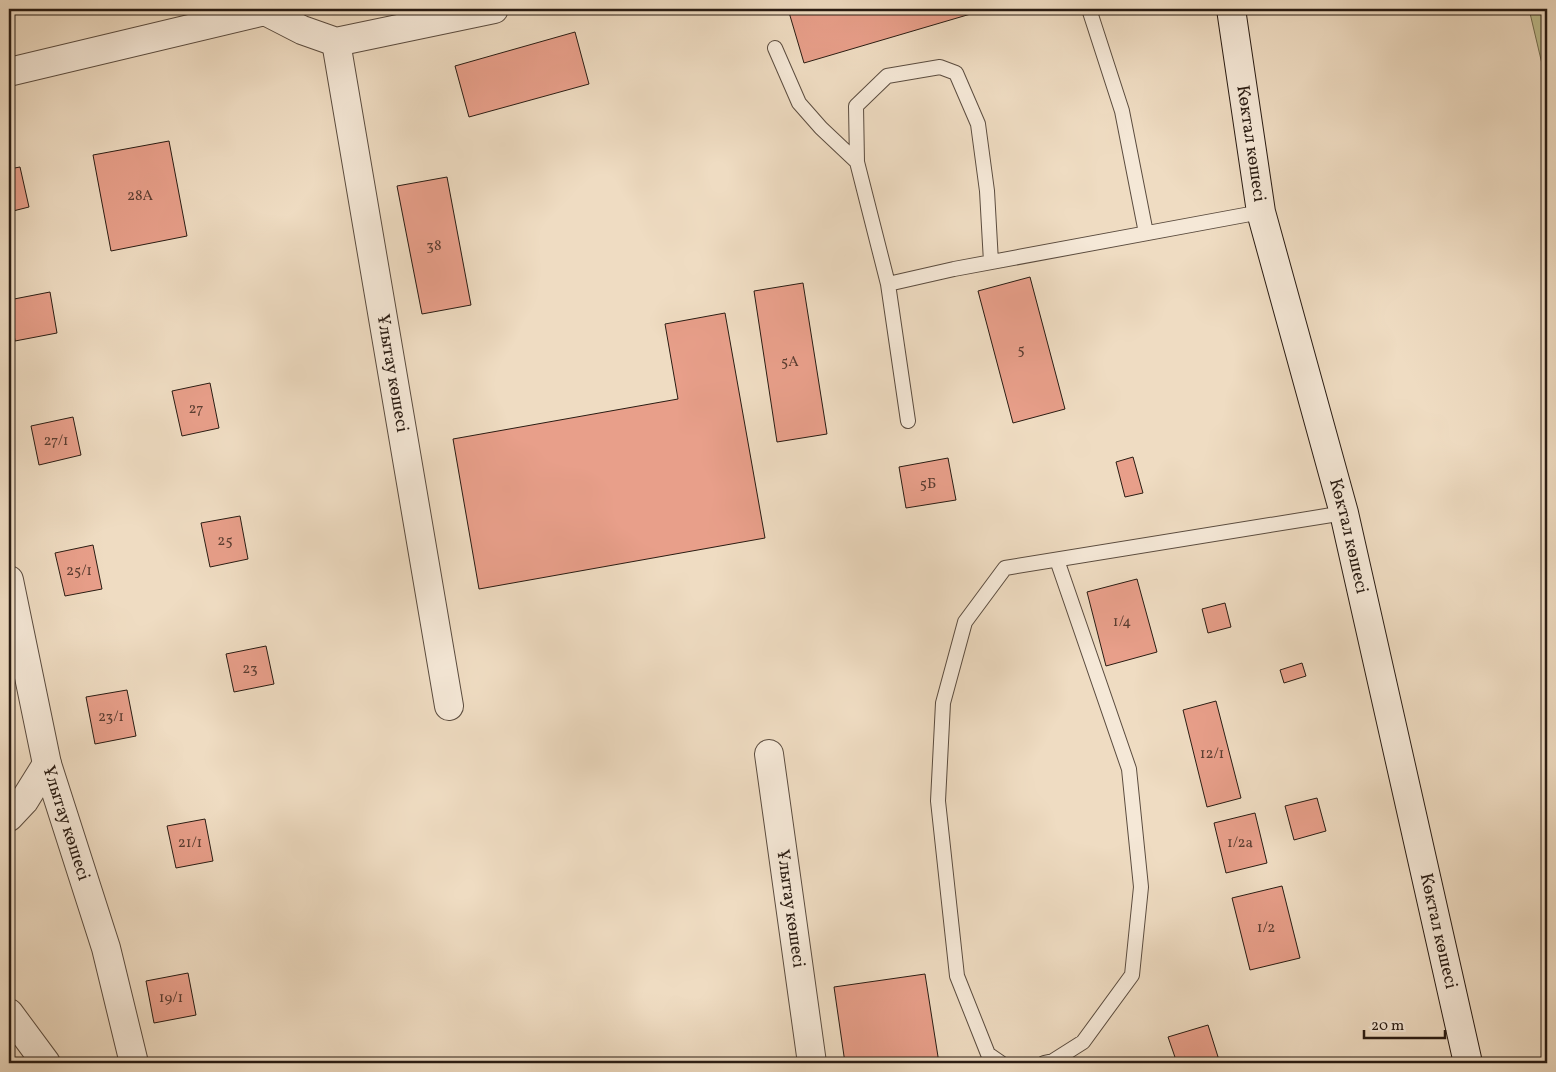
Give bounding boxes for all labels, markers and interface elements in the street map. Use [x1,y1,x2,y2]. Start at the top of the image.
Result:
street label: Көктал көшесі [1230,83,1272,204]
house number: 28А [127,186,154,207]
house number: 38 [426,236,442,257]
street label: Ұлытау көшесі [370,312,415,434]
house number: 5 [1017,340,1025,361]
house number: 5А [781,352,799,373]
house number: 27 [189,399,203,420]
house number: 27/1 [43,431,69,452]
house number: 5Б [920,474,936,495]
street label: Көктал көшесі [1323,476,1374,596]
house number: 25 [217,531,233,552]
house number: 25/1 [66,561,92,582]
house number: 1/4 [1113,612,1131,633]
house number: 23 [242,659,258,680]
house number: 23/1 [98,707,124,728]
house number: 12/1 [1200,744,1224,765]
street label: Ұлытау көшесі [36,762,96,884]
house number: 21/1 [178,833,202,854]
house number: 1/2а [1227,833,1253,854]
street label: Ұлытау көшесі [770,848,811,969]
street label: Көктал көшесі [1413,871,1463,991]
house number: 1/2 [1257,918,1275,939]
house number: 19/1 [159,988,183,1009]
scale bar [1364,1007,1445,1039]
text: 20 m [1371,1016,1404,1037]

